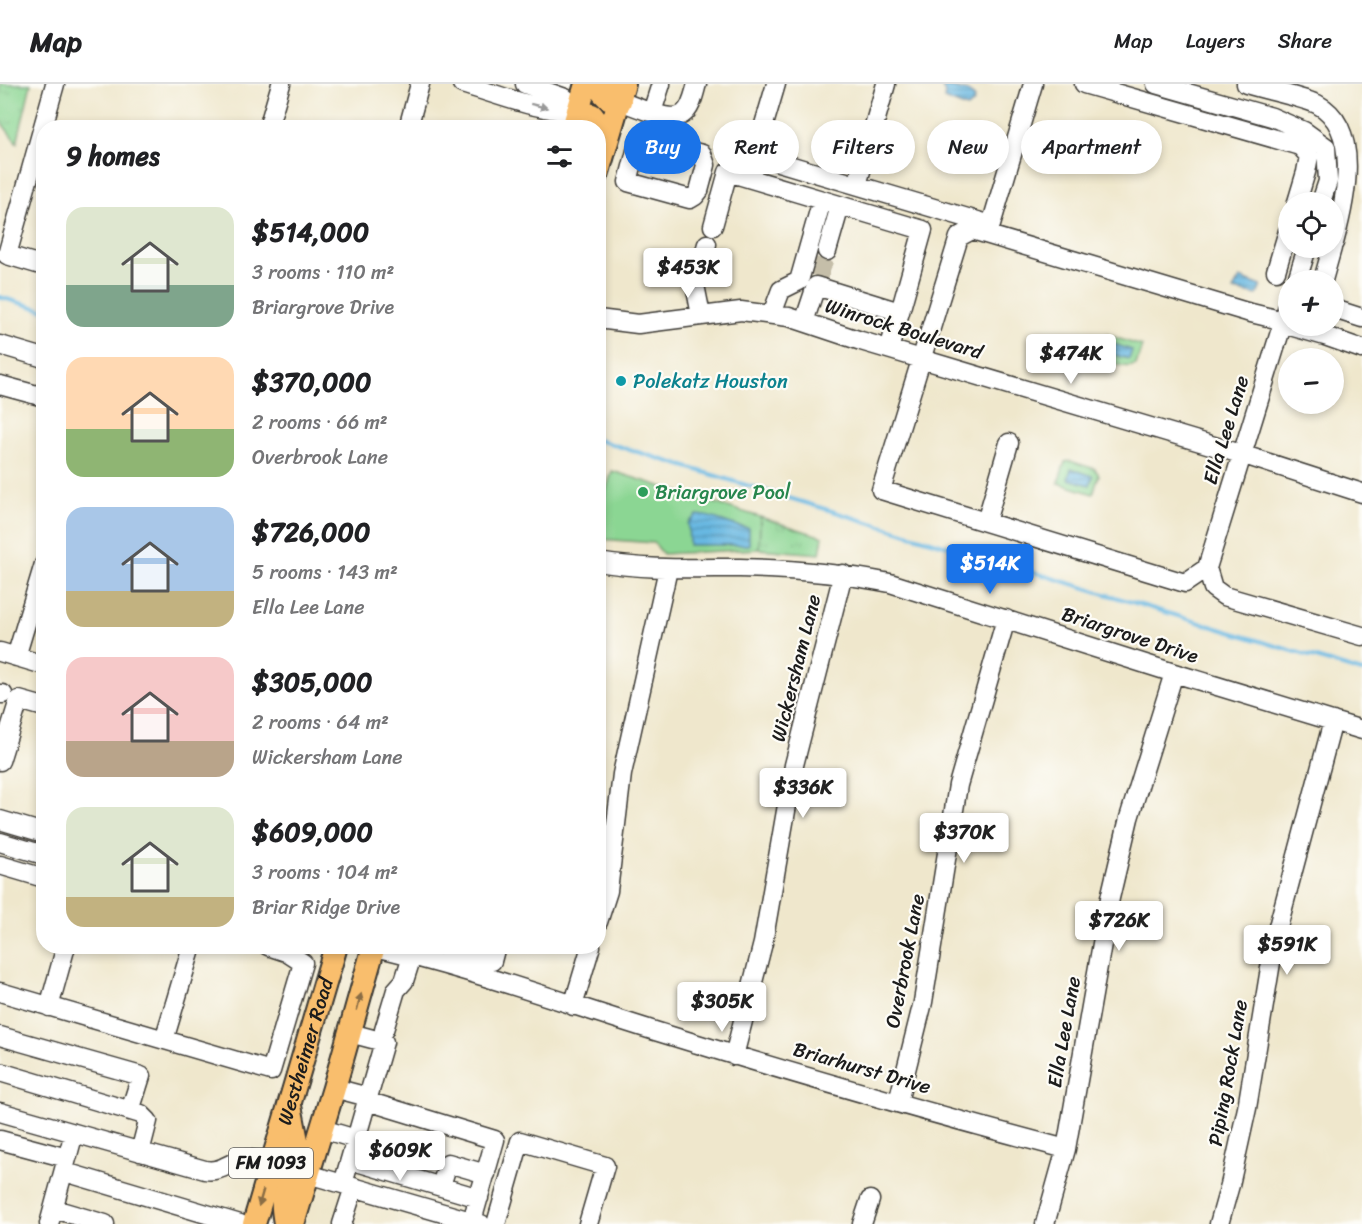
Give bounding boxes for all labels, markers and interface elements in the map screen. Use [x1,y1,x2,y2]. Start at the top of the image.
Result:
text: Map [30,17,82,66]
text: Map [1114,22,1153,60]
text: Layers [1186,22,1245,60]
text: Share [1278,22,1332,60]
one-way arrow [529,102,548,112]
chip: Buy [624,120,701,174]
chip: Rent [713,120,799,174]
chip: Filters [811,120,915,174]
chip: New [927,120,1009,174]
chip: Apartment [1021,120,1162,174]
text: 9 homes [66,133,160,179]
icon: filters [543,140,576,173]
map controls [1278,192,1344,414]
button: locate [1278,192,1344,258]
text: $514,000 [252,209,369,255]
icon: home [114,231,186,303]
pin: $453K [646,248,730,299]
text: $453K [657,250,719,285]
text: 3 rooms · 110 m² [252,255,394,290]
button: + [1278,270,1344,336]
street label: Winrock Boulevard [821,288,989,370]
text: Briargrove Drive [252,290,394,325]
pin: $474K [1029,334,1113,385]
text: $474K [1040,336,1102,371]
button: − [1278,348,1344,414]
text: $370,000 [252,359,371,405]
place label: Polekatz Houston [633,364,788,399]
street label: Ella Lee Lane [1193,371,1259,489]
marker: Polekatz Houston [614,374,628,388]
icon: home [114,381,186,453]
text: 2 rooms · 66 m² [252,405,388,440]
text: Overbrook Lane [252,440,388,475]
place label: Briargrove Pool [655,475,791,510]
marker: Briargrove Pool [636,485,650,499]
text: $726,000 [252,509,370,555]
icon: home [114,531,186,603]
pin: $514K [948,544,1032,595]
text: $514K [961,546,1019,581]
text: 5 rooms · 143 m² [252,555,398,590]
text: Ella Lee Lane [252,590,364,625]
street label: Wickersham Lane [761,591,831,745]
street label: Briargrove Drive [1057,596,1203,674]
text: $305,000 [252,659,372,705]
icon: home [114,681,186,753]
text: 2 rooms · 64 m² [252,705,389,740]
text: Wickersham Lane [252,740,403,775]
pin: $336K [761,768,845,819]
text: $336K [774,770,832,805]
text: $609,000 [252,809,373,855]
pin: $370K [922,813,1006,864]
text: $370K [934,815,994,850]
icon: home [114,831,186,903]
text: 3 rooms · 104 m² [252,855,398,890]
text: Briar Ridge Drive [252,890,400,925]
street label: Overbrook Lane [875,891,935,1031]
pin: $726K [1077,901,1161,952]
text: $726K [1089,903,1149,938]
pin: $591K [1245,925,1329,976]
text: $591K [1258,927,1316,962]
street label: Westheimer Road [267,972,344,1129]
street label: Ella Lee Lane [1037,974,1091,1090]
pin: $305K [680,982,764,1033]
text: $305K [691,984,753,1019]
one-way arrow [354,993,364,1011]
street label: Piping Rock Lane [1198,997,1258,1149]
street label: Briarhurst Drive [789,1032,935,1104]
pin: $609K [358,1131,442,1182]
text: $609K [369,1133,431,1168]
road number: FM 1093 [229,1148,313,1178]
one-way arrow [256,1189,265,1207]

